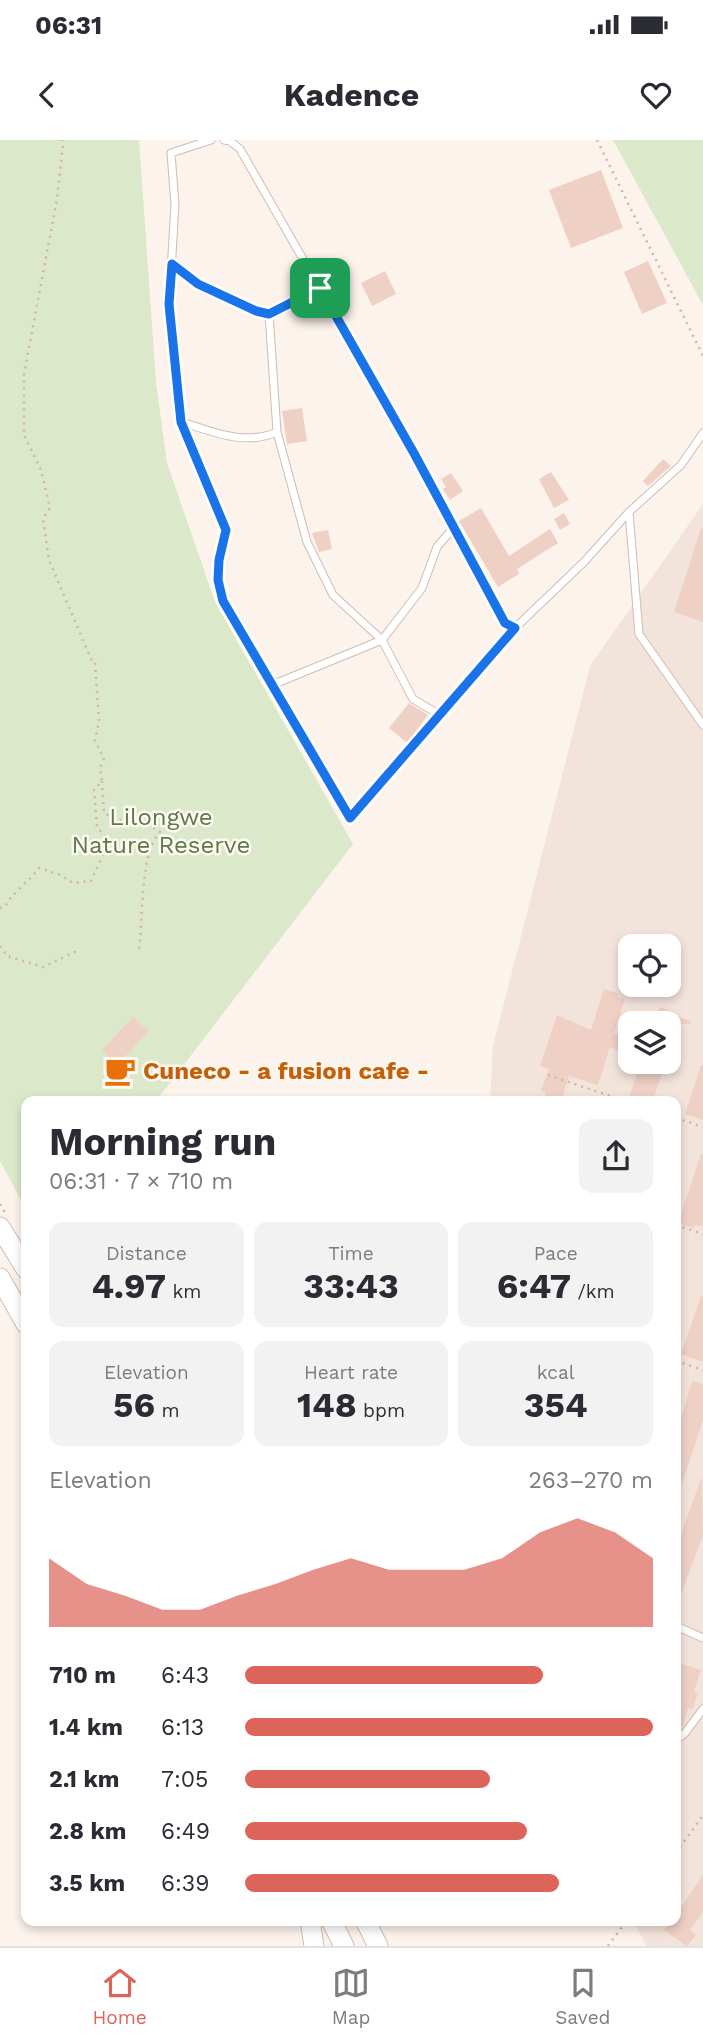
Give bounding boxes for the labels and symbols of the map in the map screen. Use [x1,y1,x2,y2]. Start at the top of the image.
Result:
pin [290,258,350,318]
park label: Lilongwe Nature Reserve [72,803,250,859]
cafe icon: Cuneco - a fusion cafe - [103,1054,137,1088]
place label: Cuneco - a fusion cafe - [143,1057,429,1085]

